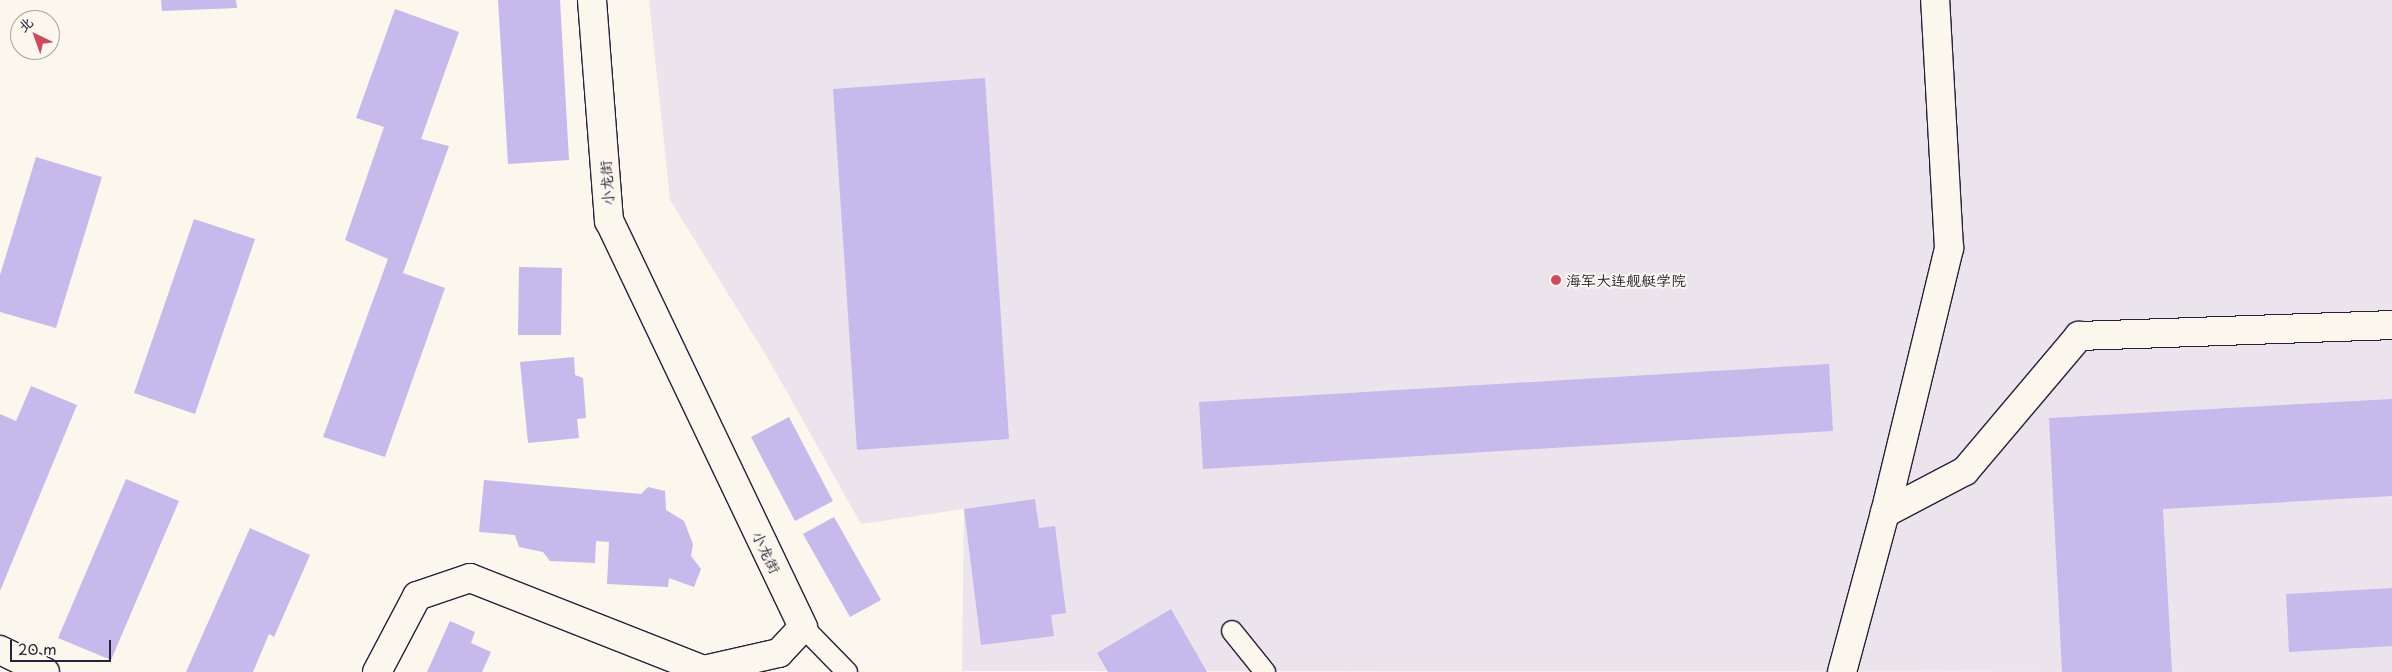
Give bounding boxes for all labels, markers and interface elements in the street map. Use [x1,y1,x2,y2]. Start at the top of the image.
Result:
north arrow [10,10,60,60]
text: 北 [13,12,38,37]
street label: 小龙街 [595,160,617,206]
place label: 海军大连舰艇学院 [1566,271,1686,289]
marker: 海军大连舰艇学院 [1550,274,1562,286]
street label: 小龙街 [749,528,785,576]
scale bar [12,630,114,662]
text: 20 m [18,637,57,660]

